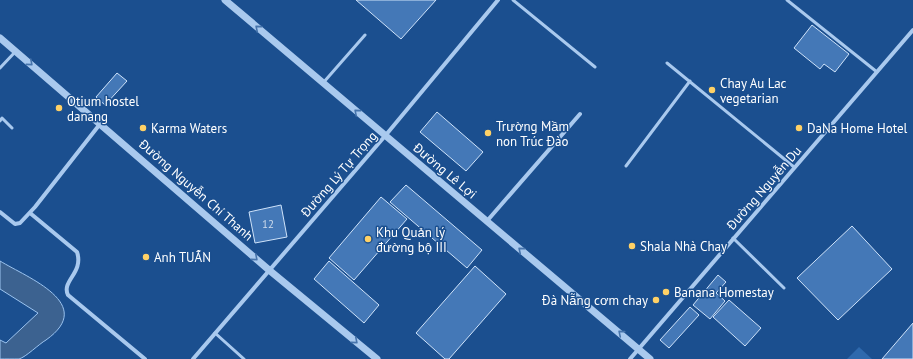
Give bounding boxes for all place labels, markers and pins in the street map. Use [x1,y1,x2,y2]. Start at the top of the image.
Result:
place label: Chay Au Lac vegetarian [720,75,787,107]
marker: Chay Au Lac vegetarian [707,85,717,95]
place label: Otium hostel danang [67,93,139,125]
marker: Otium hostel danang [54,103,64,113]
place label: Trường Mầm non Trúc Đào [496,118,569,150]
place label: Karma Waters [151,120,227,137]
place label: DaNa Home Hotel [807,120,908,137]
marker: Karma Waters [138,123,148,133]
marker: DaNa Home Hotel [794,123,804,133]
marker: Trường Mầm non Trúc Đào [483,128,493,138]
place label: Khu Quản lý đường bộ III [376,224,447,256]
marker: Khu Quản lý đường bộ III [363,234,373,244]
place label: Shala Nhà Chay [640,238,727,255]
marker: Shala Nhà Chay [627,241,637,251]
place label: Anh TUẤN [154,249,211,266]
marker: Anh TUẤN [141,252,151,262]
place label: Banana Homestay [674,284,774,301]
marker: Banana Homestay [661,287,671,297]
place label: Đà Nẵng cơm chay [541,292,648,309]
marker: Đà Nẵng cơm chay [651,295,661,305]

